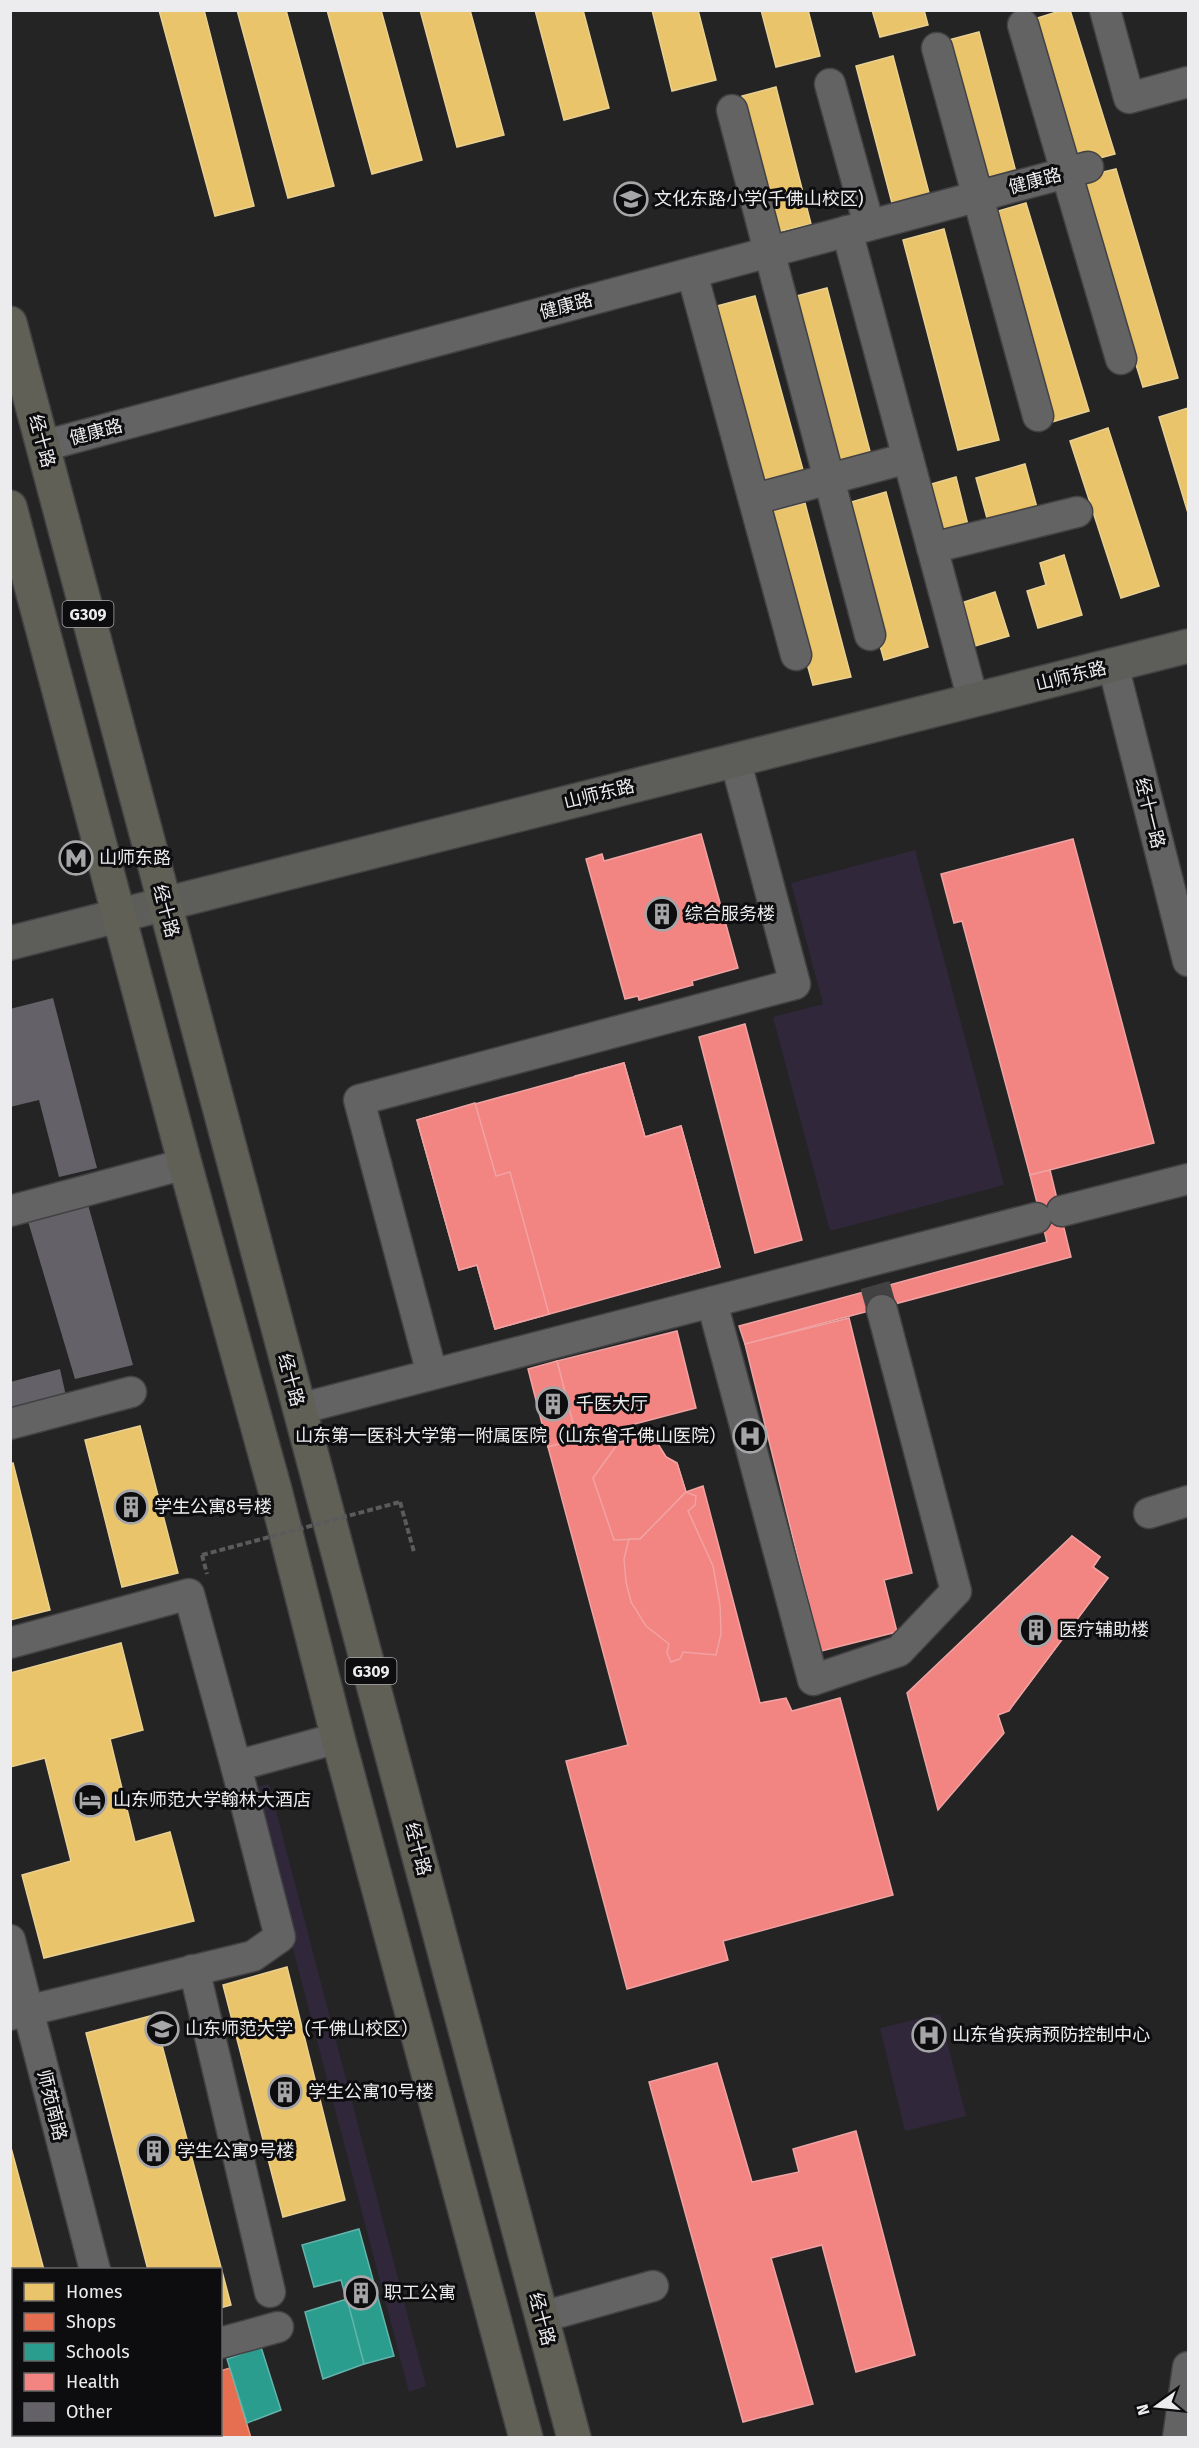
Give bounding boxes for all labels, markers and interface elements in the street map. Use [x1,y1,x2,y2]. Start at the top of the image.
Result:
street label: 健康路 [1006,163,1064,199]
school or university icon: 文化东路小学(千佛山校区) [613,181,649,217]
place label: 文化东路小学(千佛山校区) [654,188,864,210]
street label: 健康路 [537,288,595,324]
street label: 经十路 [24,412,60,470]
street label: 健康路 [67,414,125,450]
road number: G309 [62,601,113,627]
street label: 山师东路 [1033,657,1109,695]
street label: 山师东路 [561,775,637,813]
street label: 经十一路 [1131,775,1169,851]
metro station icon: 山师东路 [58,840,94,876]
place label: 山师东路 [99,847,171,869]
street label: 经十路 [148,882,184,940]
building icon: 综合服务楼 [644,896,680,932]
place label: 综合服务楼 [685,903,775,925]
street label: 经十路 [273,1351,309,1409]
building icon: 千医大厅 [535,1386,571,1422]
place label: 千医大厅 [576,1393,648,1415]
hospital icon: 山东第一医科大学第一附属医院（山东省千佛山医院） [732,1418,768,1454]
place label: 山东第一医科大学第一附属医院（山东省千佛山医院） [295,1425,727,1447]
building icon: 学生公寓8号楼 [113,1489,149,1525]
place label: 学生公寓8号楼 [154,1496,272,1518]
building icon: 医疗辅助楼 [1018,1612,1054,1648]
place label: 医疗辅助楼 [1059,1619,1149,1641]
road number: G309 [346,1658,397,1684]
hotel icon: 山东师范大学翰林大酒店 [72,1782,108,1818]
place label: 山东师范大学翰林大酒店 [113,1789,311,1811]
street label: 经十路 [400,1820,436,1878]
school or university icon: 山东师范大学（千佛山校区） [144,2011,180,2047]
hospital icon: 山东省疾病预防控制中心 [911,2017,947,2053]
place label: 山东师范大学（千佛山校区） [185,2018,419,2040]
place label: 山东省疾病预防控制中心 [952,2024,1150,2046]
street label: 师苑南路 [33,2067,71,2143]
building icon: 学生公寓10号楼 [267,2074,303,2110]
place label: 学生公寓10号楼 [308,2081,434,2103]
building icon: 学生公寓9号楼 [136,2133,172,2169]
place label: 学生公寓9号楼 [177,2140,294,2162]
legend [12,2268,222,2436]
building icon: 职工公寓 [343,2275,379,2311]
text: Homes [66,2281,122,2303]
place label: 职工公寓 [384,2282,456,2304]
street label: 经十路 [524,2290,560,2348]
text: Shops [66,2311,116,2333]
text: Schools [66,2341,130,2363]
text: Health [66,2371,120,2393]
north arrow [1127,2376,1187,2436]
text: Other [66,2401,112,2423]
text: N [1132,2402,1154,2417]

